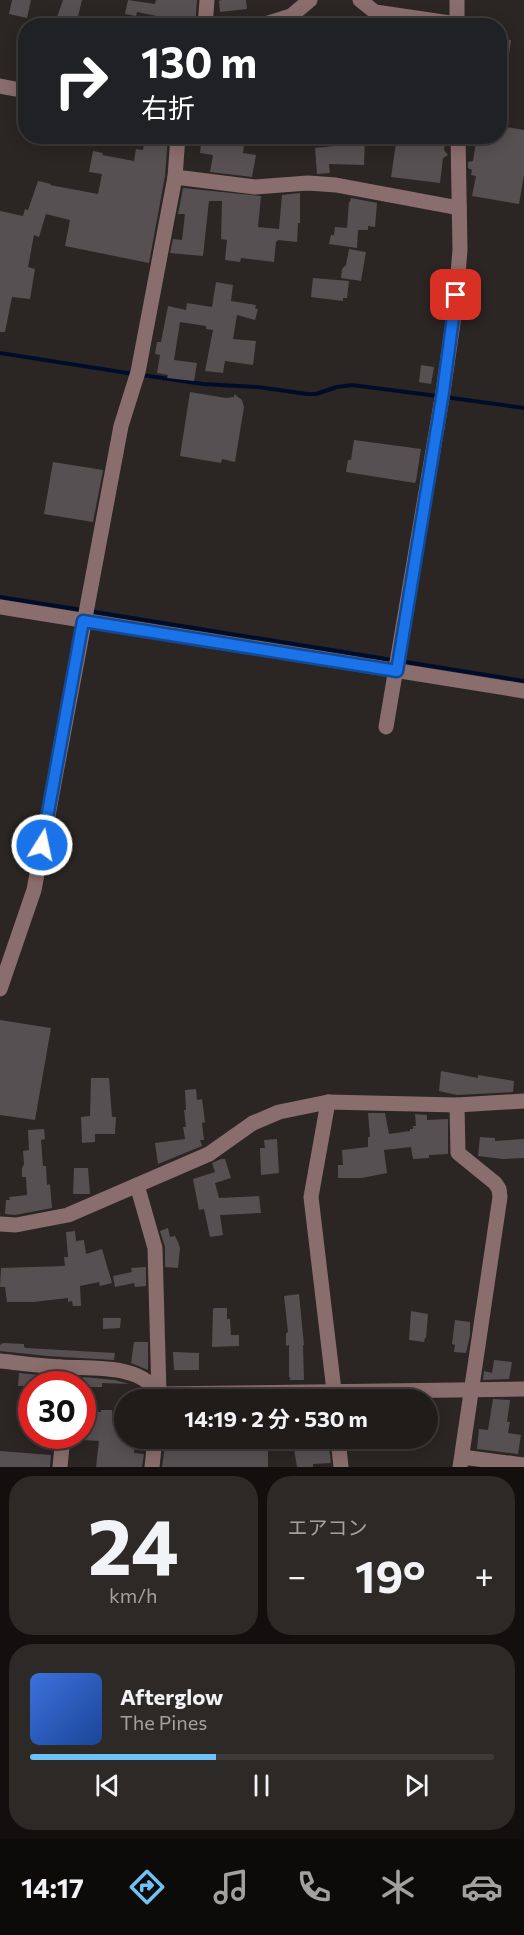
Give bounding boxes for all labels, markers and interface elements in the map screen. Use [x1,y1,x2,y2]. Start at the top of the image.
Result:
text: 130 m [141,35,257,87]
icon: right [42,42,120,120]
text: 右折 [141,91,195,124]
pin [430,269,481,320]
icon: arrive [439,278,472,311]
position arrow [10,813,74,877]
speed limit sign: 30 [18,1371,96,1449]
text: 14:19 · 2 分 · 530 m [184,1405,368,1432]
text: 24 [88,1496,179,1591]
text: エアコン [288,1515,368,1539]
text: 19° [355,1547,426,1602]
text: − [288,1554,306,1595]
text: + [475,1554,494,1595]
text: km/h [109,1583,158,1607]
text: Afterglow [120,1683,223,1710]
text: The Pines [120,1710,207,1734]
icon: previous [91,1769,124,1802]
icon: pause [245,1769,278,1802]
icon: next [400,1769,433,1802]
icon: directions [126,1866,168,1908]
icon: music [210,1866,252,1908]
icon: phone [293,1866,335,1908]
icon: climate [377,1866,419,1908]
icon: car [461,1866,503,1908]
text: 14:17 [21,1871,84,1904]

